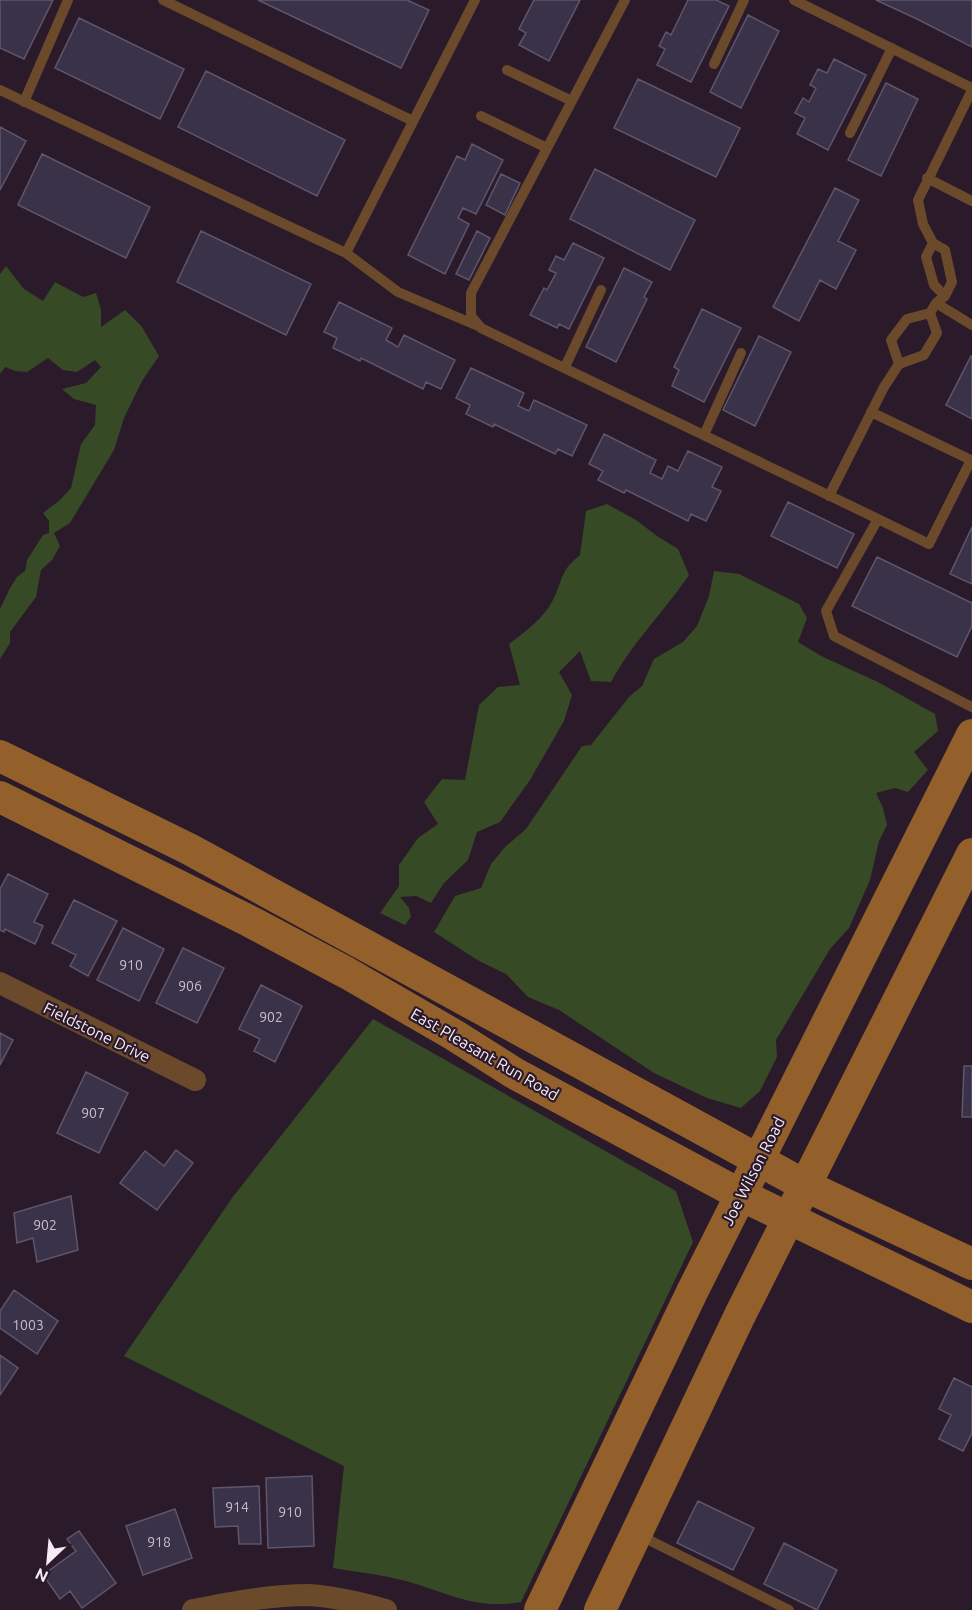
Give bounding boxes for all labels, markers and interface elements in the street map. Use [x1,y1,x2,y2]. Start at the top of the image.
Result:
house number: 910 [119,957,143,973]
house number: 906 [178,978,202,994]
street label: Fieldstone Drive [41,998,153,1066]
street label: East Pleasant Run Road [408,1004,562,1104]
house number: 902 [259,1009,283,1025]
house number: 907 [81,1105,105,1121]
street label: Joe Wilson Road [718,1114,788,1228]
house number: 902 [33,1217,57,1233]
house number: 1003 [12,1317,44,1333]
house number: 914 [225,1499,249,1515]
house number: 910 [278,1504,302,1520]
north arrow [18,1532,78,1592]
house number: 918 [147,1534,171,1550]
text: N [32,1565,51,1586]

